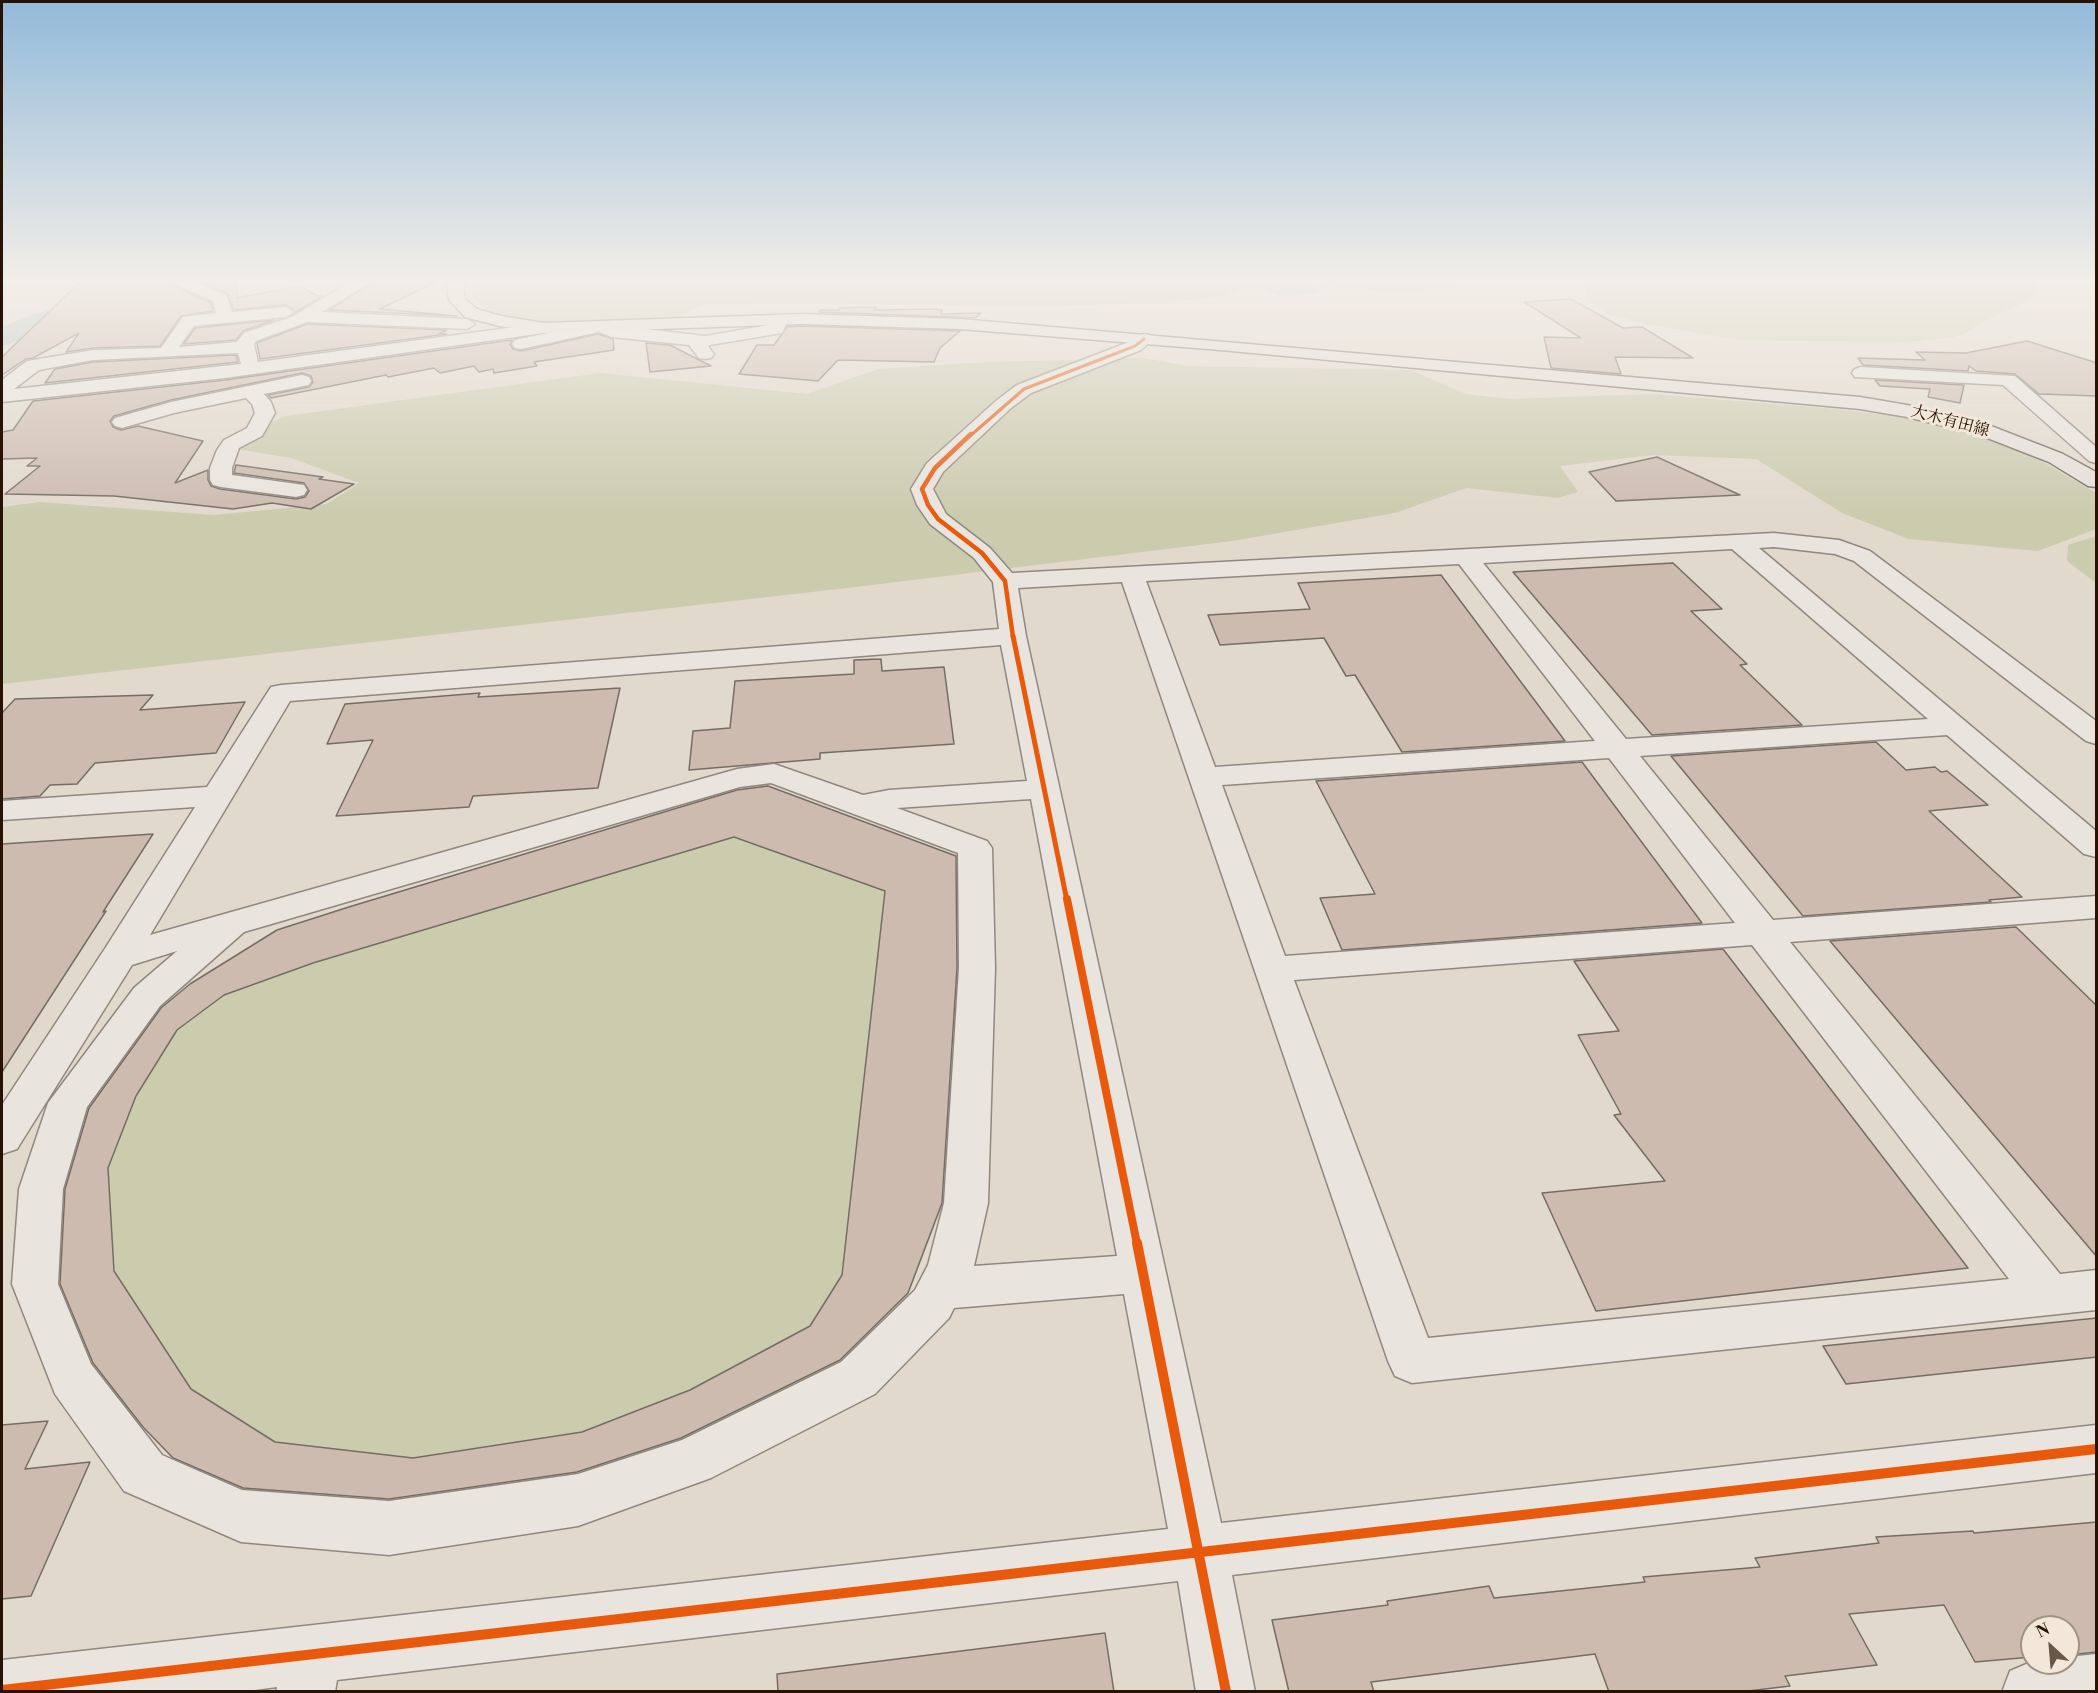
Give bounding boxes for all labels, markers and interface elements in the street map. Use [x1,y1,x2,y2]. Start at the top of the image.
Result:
street label: 大木有田線 [1909,402,1991,442]
north arrow [2020,1615,2080,1675]
text: N [2033,1619,2053,1642]

